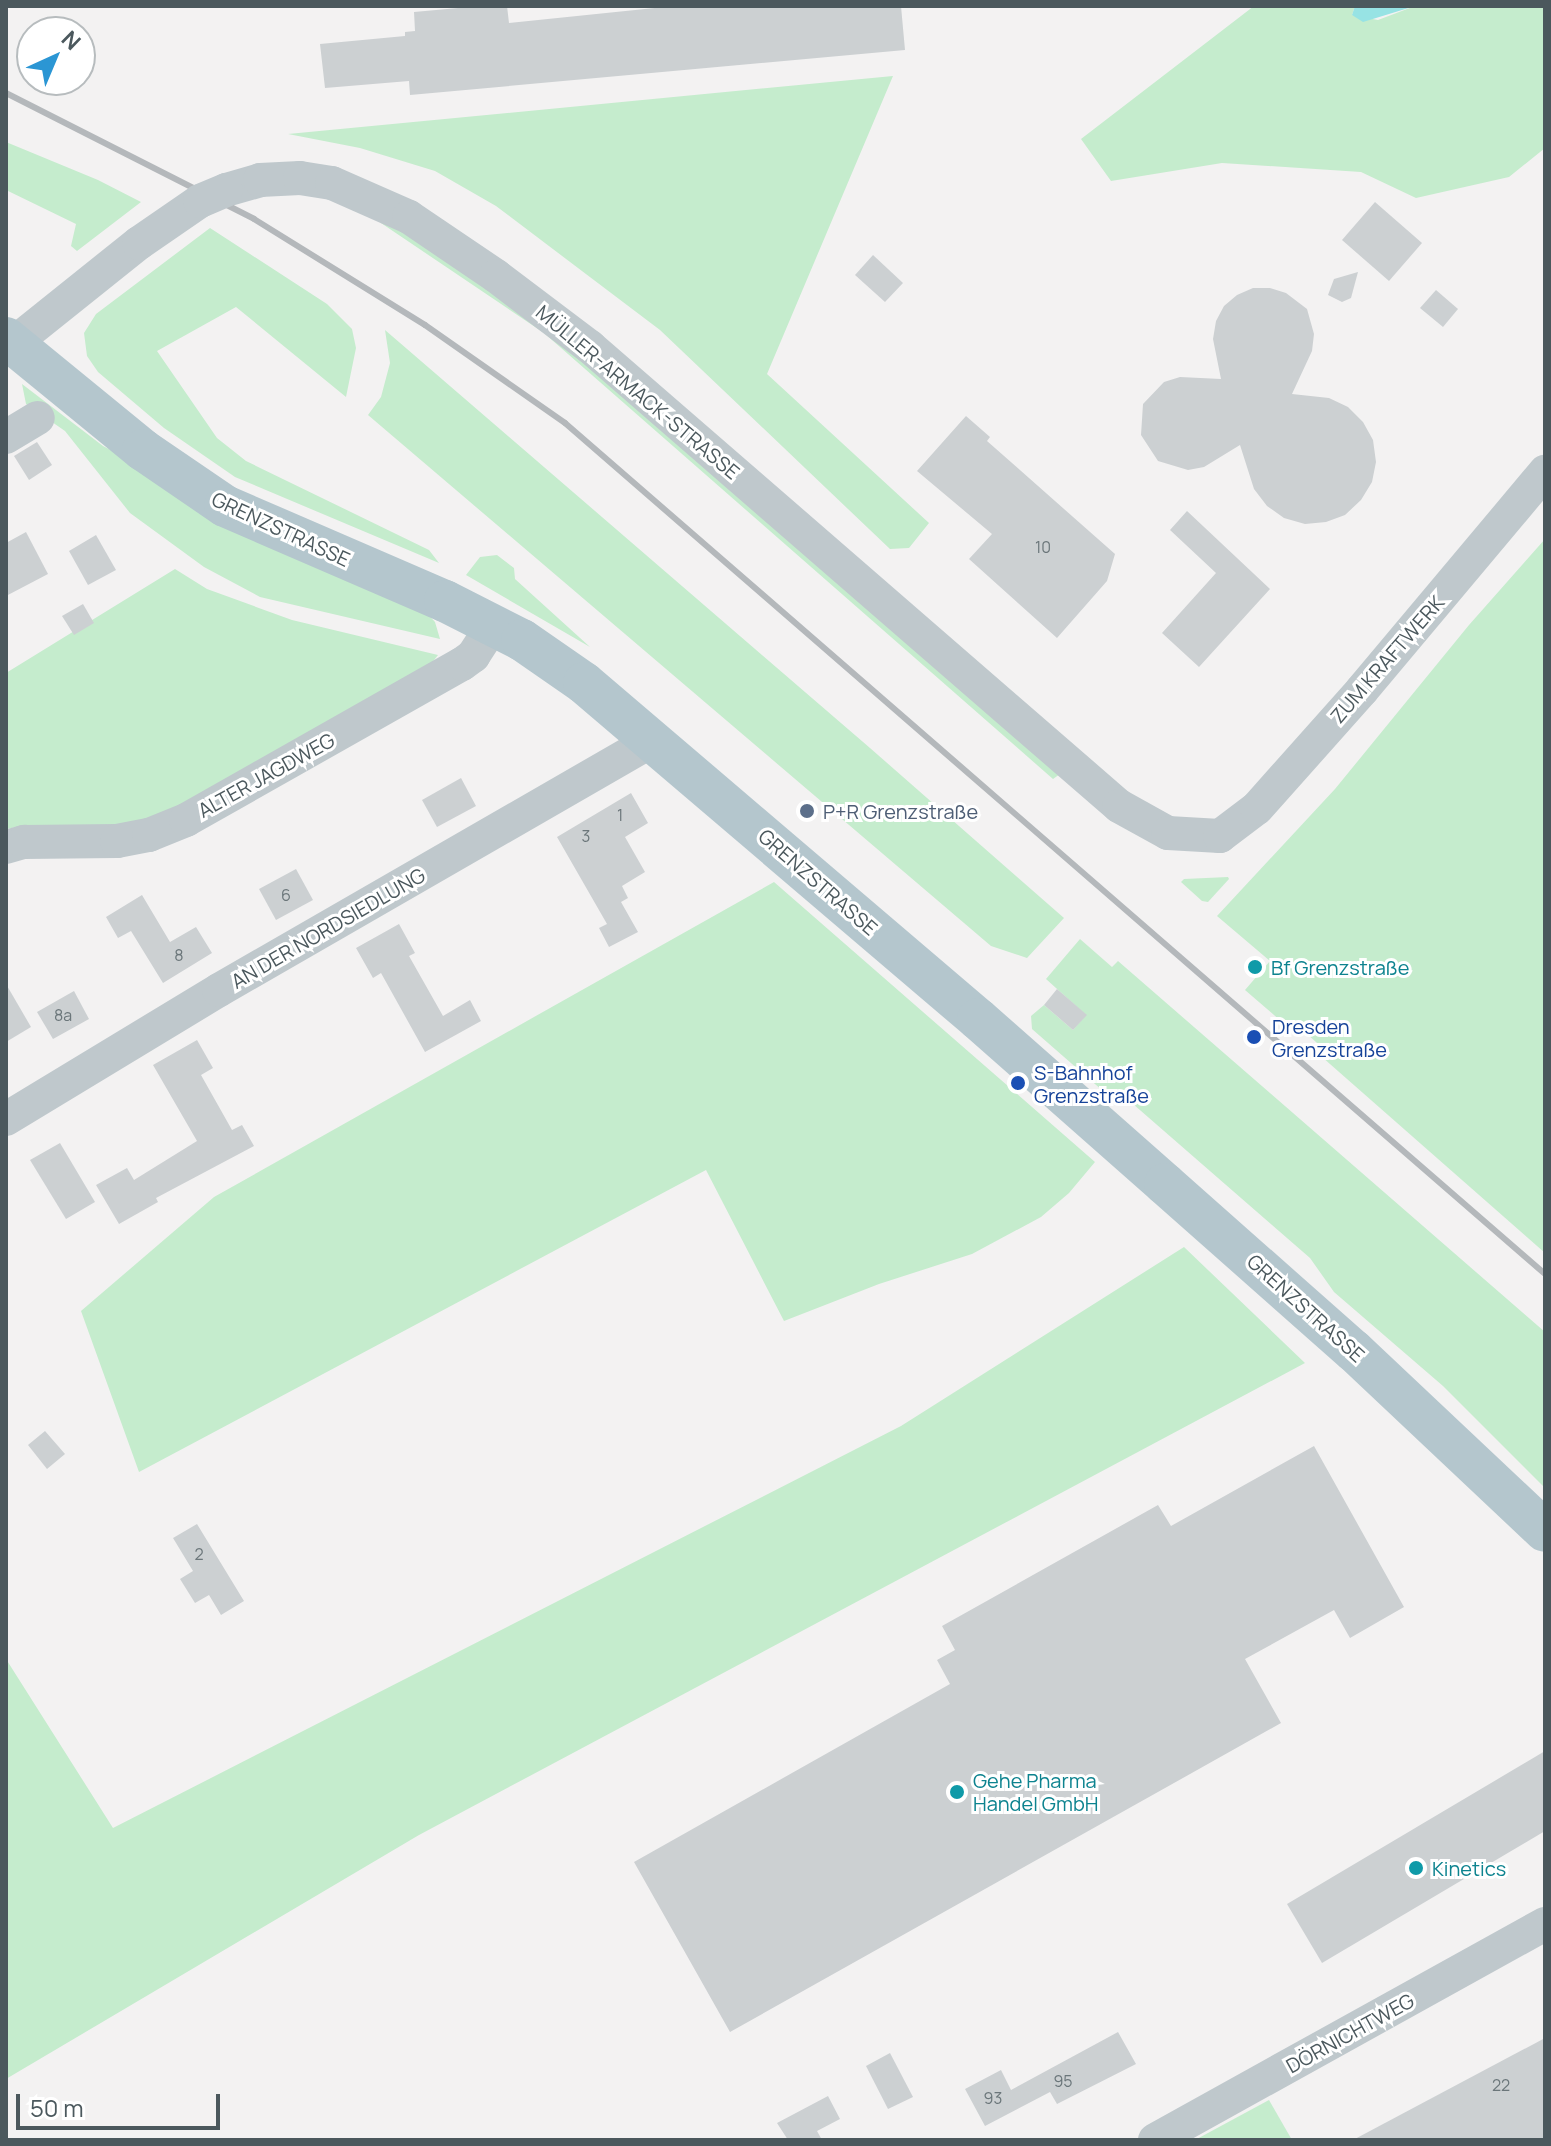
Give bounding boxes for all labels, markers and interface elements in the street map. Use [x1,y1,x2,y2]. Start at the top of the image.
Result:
north arrow [16,16,96,96]
text: N [55,24,87,56]
street label: MÜLLER-ARMACK-STRASSE [531,300,745,484]
street label: GRENZSTRASSE [208,487,354,571]
house number: 10 [1035,537,1051,557]
street label: ZUM KRAFTWERK [1325,590,1449,728]
street label: ALTER JAGDWEG [193,728,339,822]
place label: P+R Grenzstraße [823,799,978,823]
marker: P+R Grenzstraße [798,802,816,820]
house number: 1 [617,805,623,825]
street label: GRENZSTRASSE [754,824,882,940]
house number: 3 [582,826,590,846]
street label: AN DER NORDSIEDLUNG [227,863,429,993]
house number: 6 [281,885,291,905]
house number: 8 [174,945,184,965]
place label: Bf Grenzstraße [1271,955,1409,979]
marker: Bf Grenzstraße [1246,958,1264,976]
house number: 8a [54,1005,72,1025]
place label: Dresden Grenzstraße [1272,1014,1387,1061]
marker: Dresden Grenzstraße [1243,1026,1265,1048]
place label: S-Bahnhof Grenzstraße [1034,1060,1149,1107]
marker: S-Bahnhof Grenzstraße [1009,1074,1027,1092]
street label: GRENZSTRASSE [1242,1249,1370,1367]
house number: 2 [194,1544,204,1564]
place label: Gehe Pharma Handel GmbH [973,1768,1098,1815]
marker: Gehe Pharma Handel GmbH [948,1783,966,1801]
place label: Kinetics [1432,1856,1506,1880]
marker: Kinetics [1407,1859,1425,1877]
street label: DÖRNICHTWEG [1282,1988,1418,2078]
house number: 95 [1053,2071,1073,2091]
house number: 22 [1492,2075,1510,2095]
scale bar [20,2078,224,2128]
house number: 93 [984,2088,1002,2108]
text: 50 m [30,2091,84,2124]

